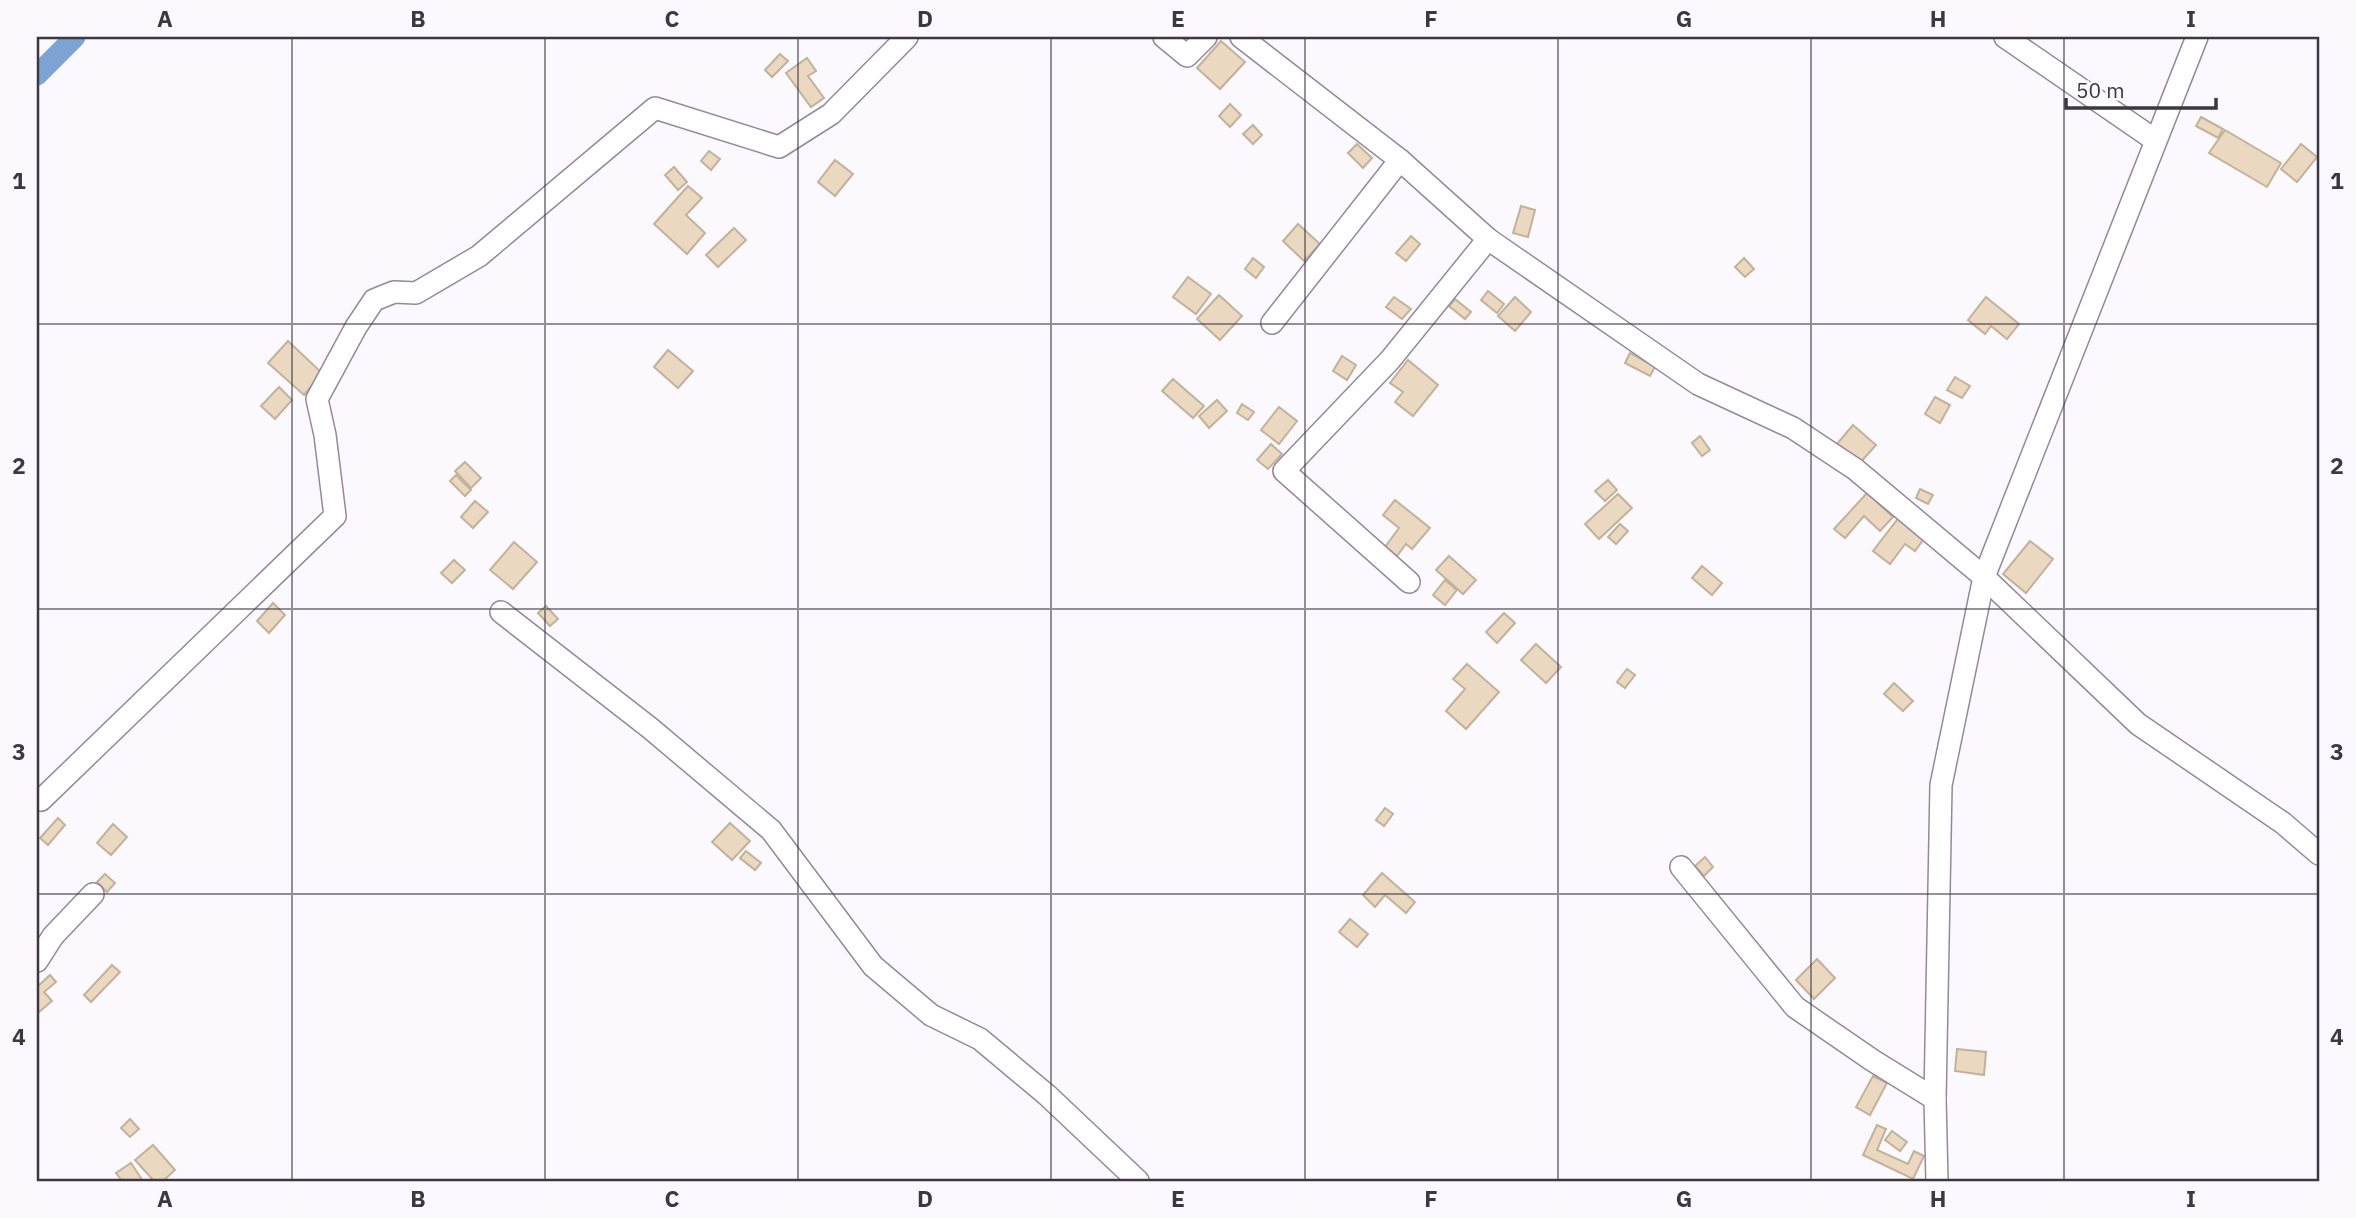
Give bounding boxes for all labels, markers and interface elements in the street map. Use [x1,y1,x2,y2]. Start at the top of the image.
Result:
text: A [157,3,173,33]
text: B [410,3,426,33]
text: C [665,3,680,33]
text: D [917,3,933,33]
text: E [1171,3,1185,33]
text: F [1424,3,1438,33]
text: G [1676,3,1692,33]
text: H [1930,3,1946,33]
text: I [2186,3,2196,33]
scale bar [2066,66,2216,110]
text: 50 m [2076,76,2125,104]
text: 1 [12,165,26,195]
text: 1 [2330,165,2344,195]
text: 2 [12,450,26,480]
text: 2 [2330,450,2344,480]
text: 3 [12,736,26,766]
text: 3 [2330,736,2344,766]
text: 4 [12,1021,26,1051]
text: 4 [2330,1021,2344,1051]
text: A [157,1183,173,1213]
text: B [410,1183,426,1213]
text: C [665,1183,680,1213]
text: D [917,1183,933,1213]
text: E [1171,1183,1185,1213]
text: F [1424,1183,1438,1213]
text: G [1676,1183,1692,1213]
text: H [1930,1183,1946,1213]
text: I [2186,1183,2196,1213]

